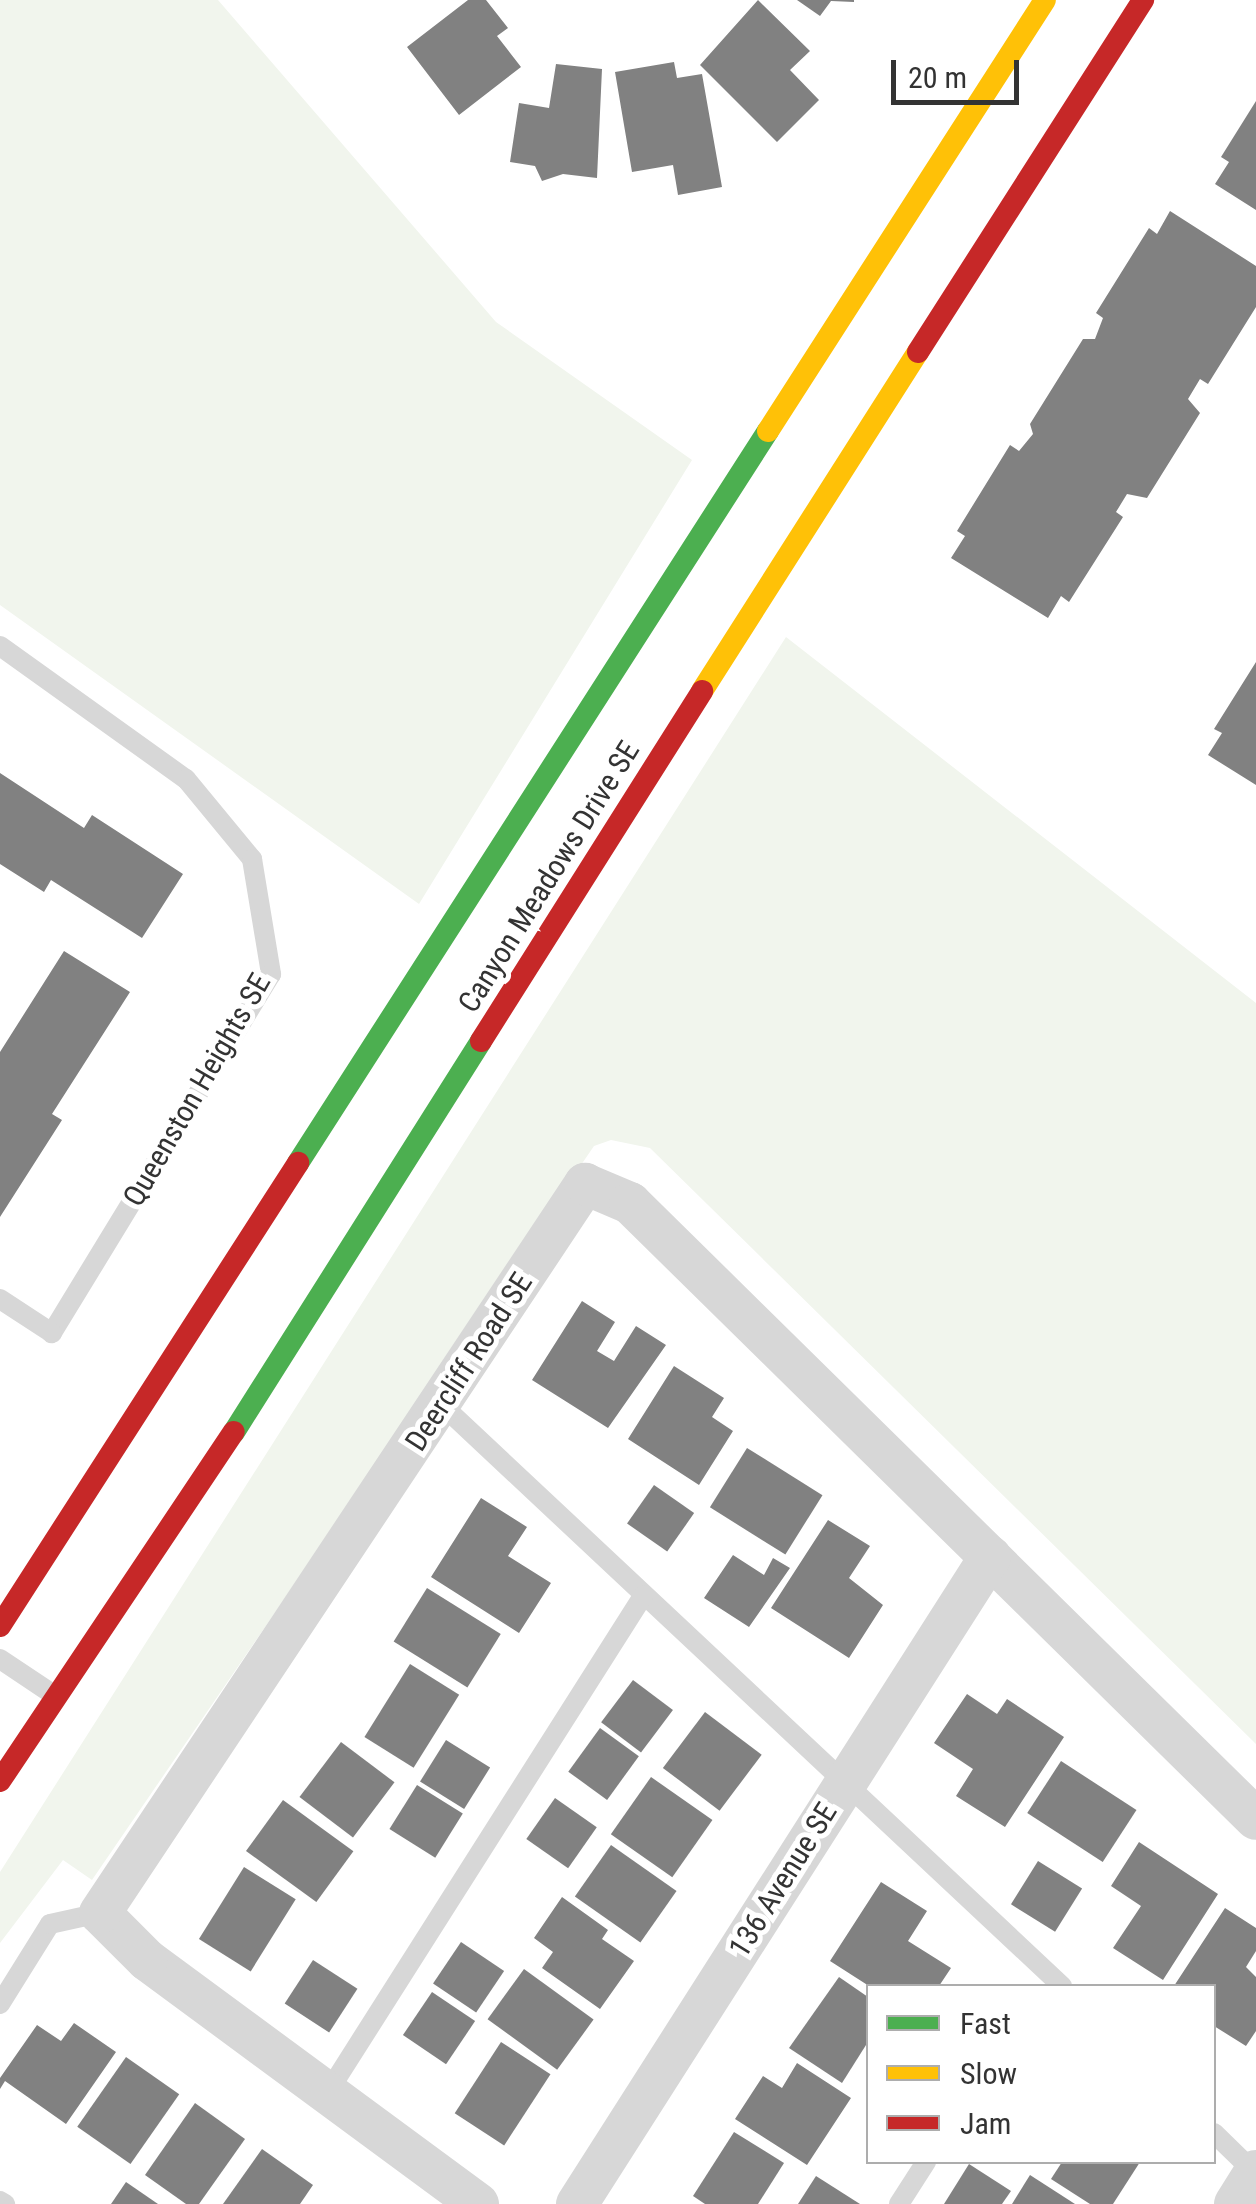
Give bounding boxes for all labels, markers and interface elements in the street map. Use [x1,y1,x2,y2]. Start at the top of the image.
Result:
scale bar [896,40,1024,102]
text: 20 m [908,60,967,95]
street label: Canyon Meadows Drive SE [451,735,647,1019]
street label: Queenston Heights SE [116,967,278,1213]
street label: Deercliff Road SE [398,1266,540,1458]
street label: 136 Avenue SE [721,1796,845,1964]
legend [866,1984,1216,2164]
text: Fast [960,2006,1011,2041]
text: Slow [960,2056,1017,2091]
text: Jam [960,2106,1011,2141]

